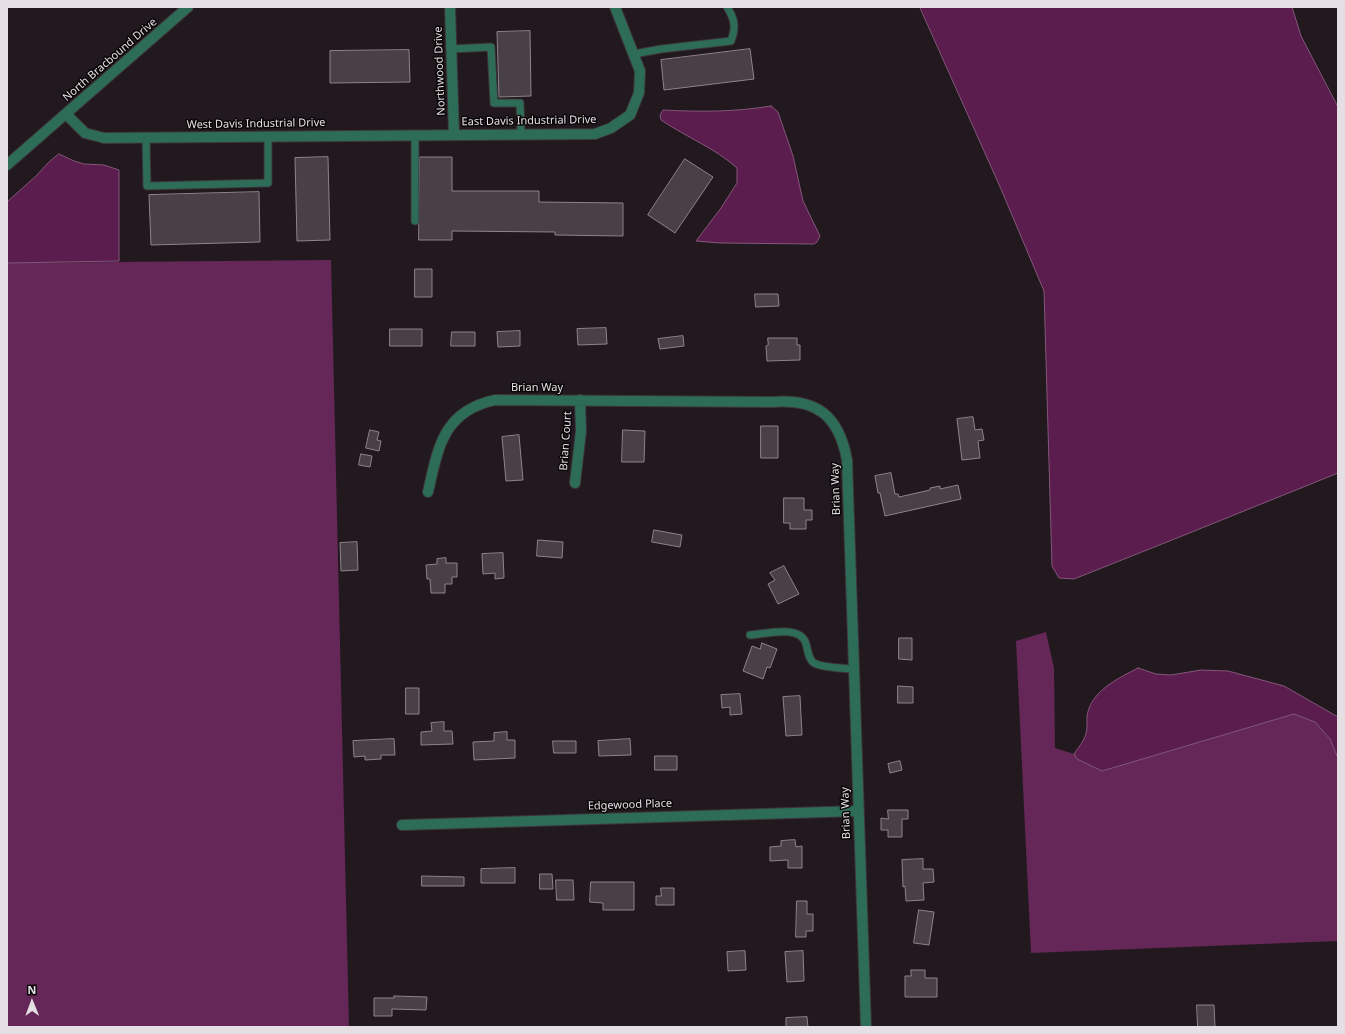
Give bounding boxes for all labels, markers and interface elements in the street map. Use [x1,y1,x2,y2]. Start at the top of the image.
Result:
street label: North Bracbound Drive [60,16,160,104]
street label: Northwood Drive [432,26,448,116]
street label: East Davis Industrial Drive [461,113,597,129]
street label: West Davis Industrial Drive [186,116,326,132]
street label: Brian Way [511,381,563,395]
street label: Brian Court [557,411,575,471]
street label: Brian Way [828,463,844,515]
street label: Brian Way [838,787,854,839]
street label: Edgewood Place [588,797,672,813]
north arrow [12,982,52,1022]
text: N [27,982,36,997]

